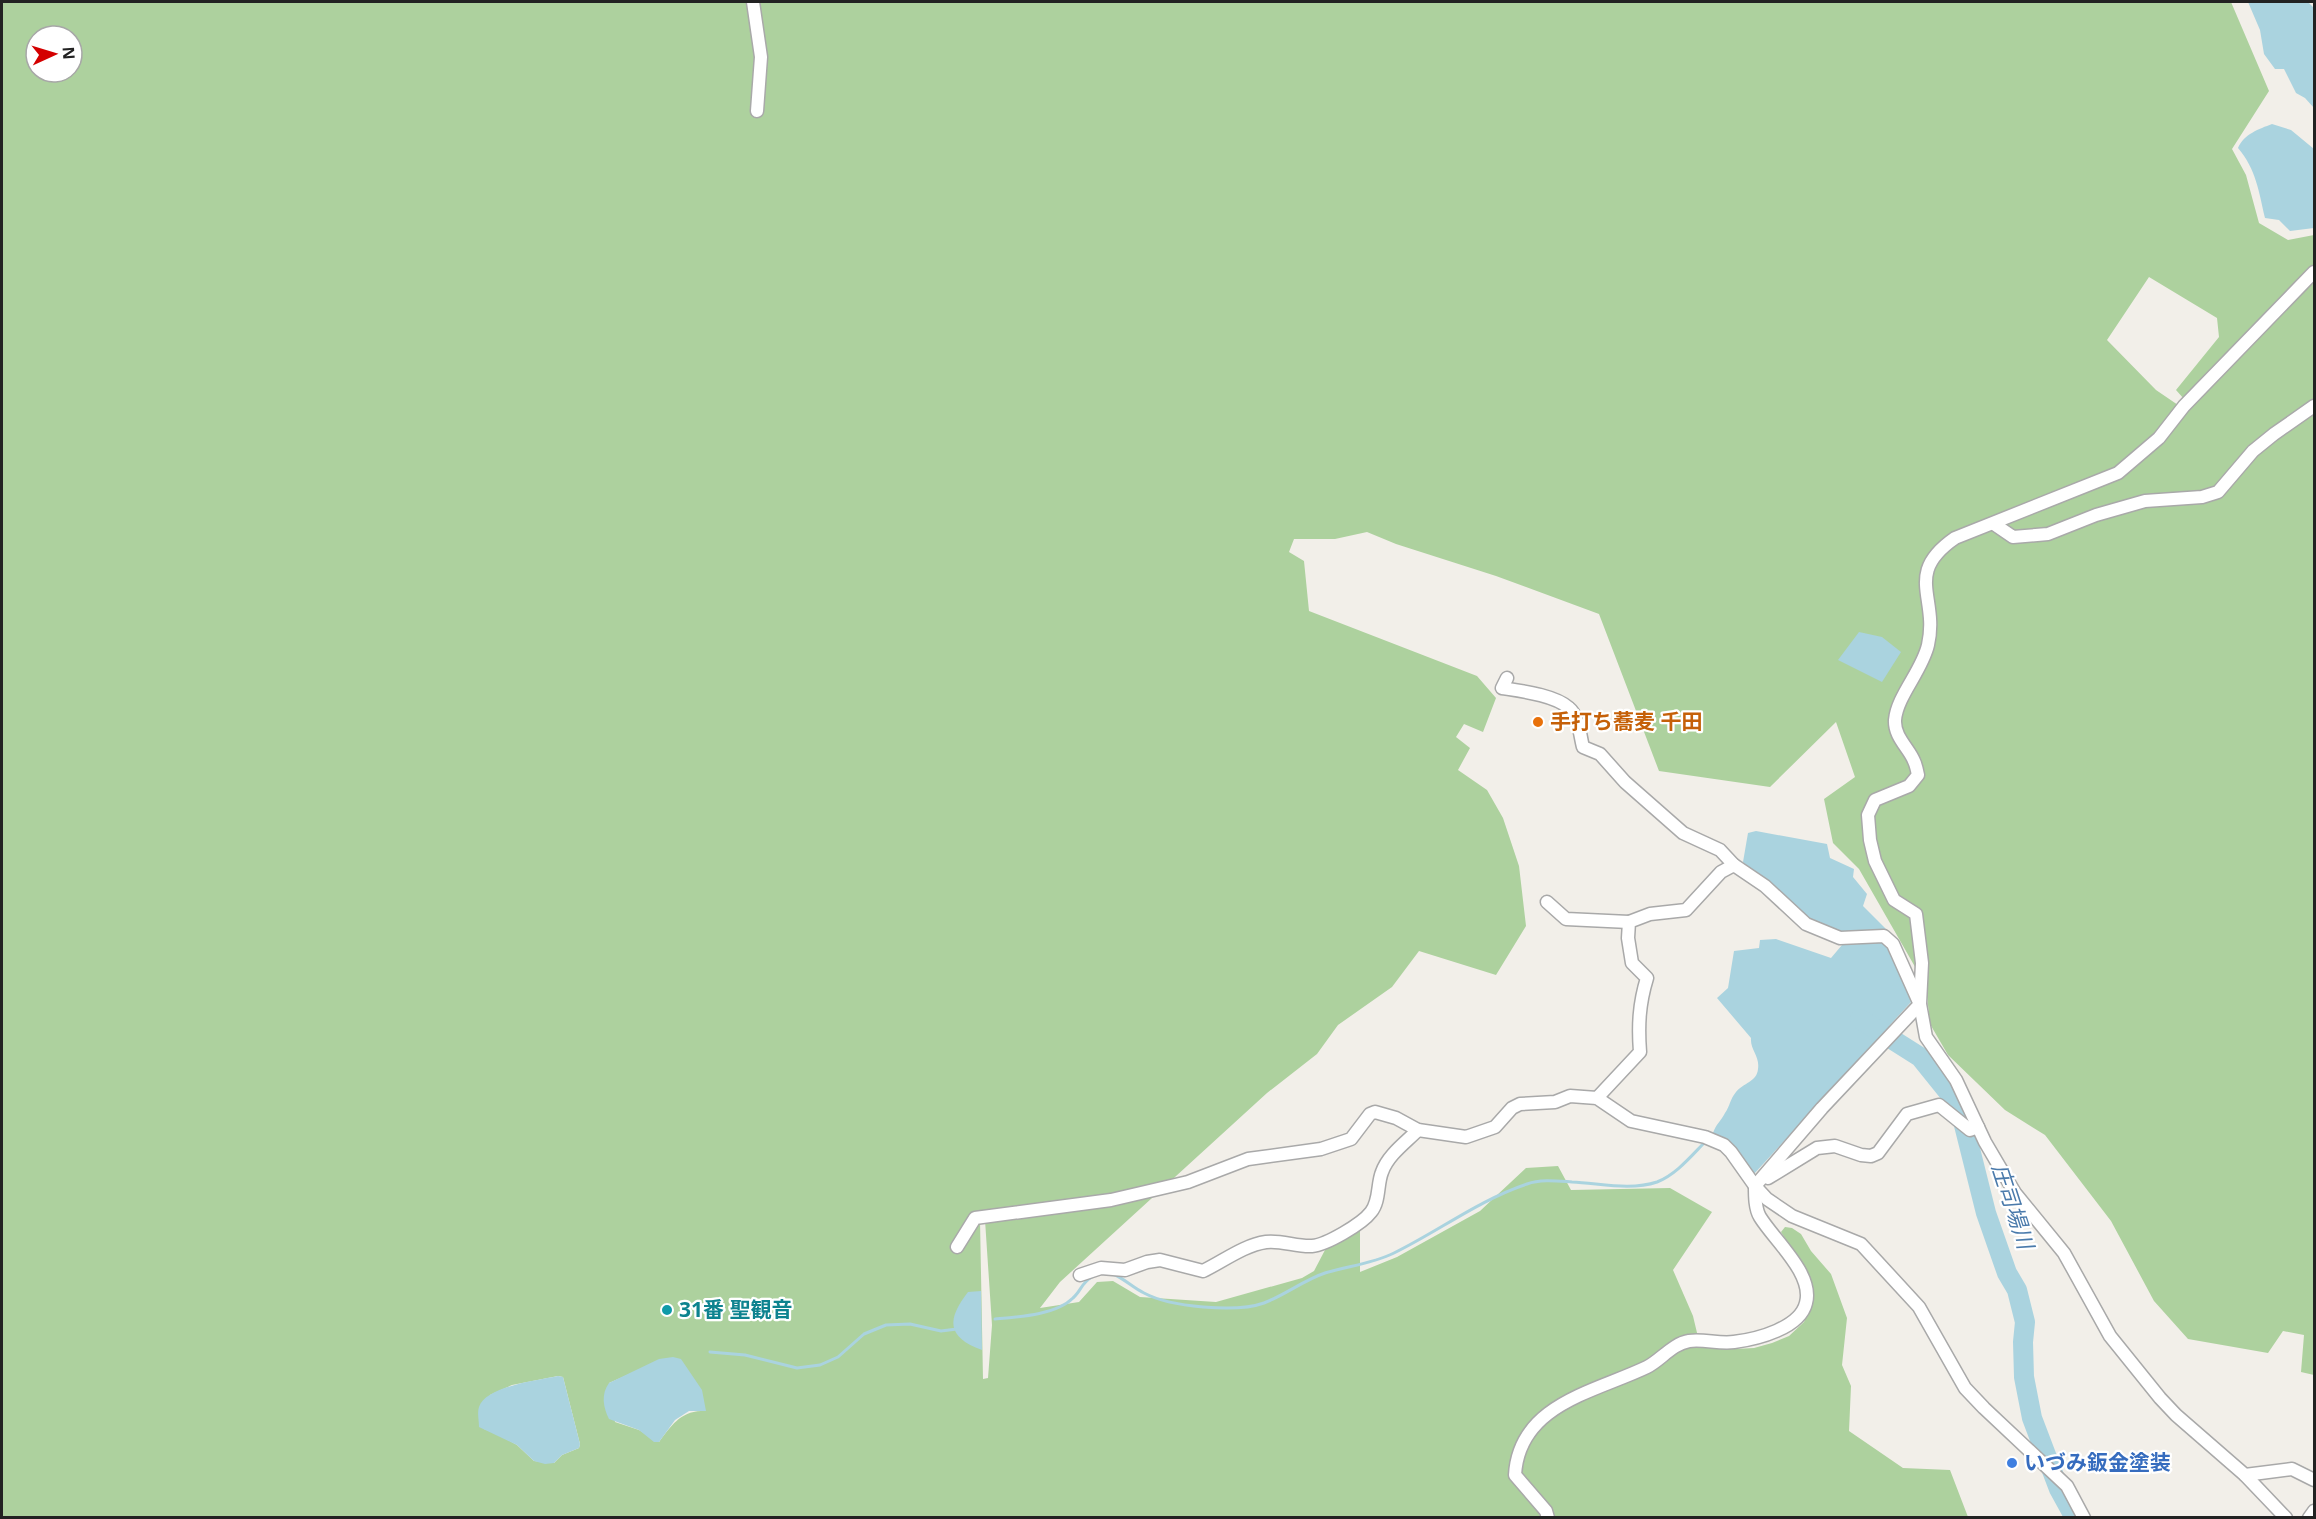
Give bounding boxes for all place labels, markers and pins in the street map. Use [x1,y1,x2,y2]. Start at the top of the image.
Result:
place label: 手打ち蕎麦 千田 [1550,707,1702,735]
marker: 手打ち蕎麦 千田 [1531,715,1545,729]
place label: 31番 聖観音 [679,1295,792,1323]
marker: 31番 聖観音 [660,1303,674,1317]
place label: いづみ鈑金塗装 [2024,1448,2171,1476]
marker: いづみ鈑金塗装 [2005,1456,2019,1470]

